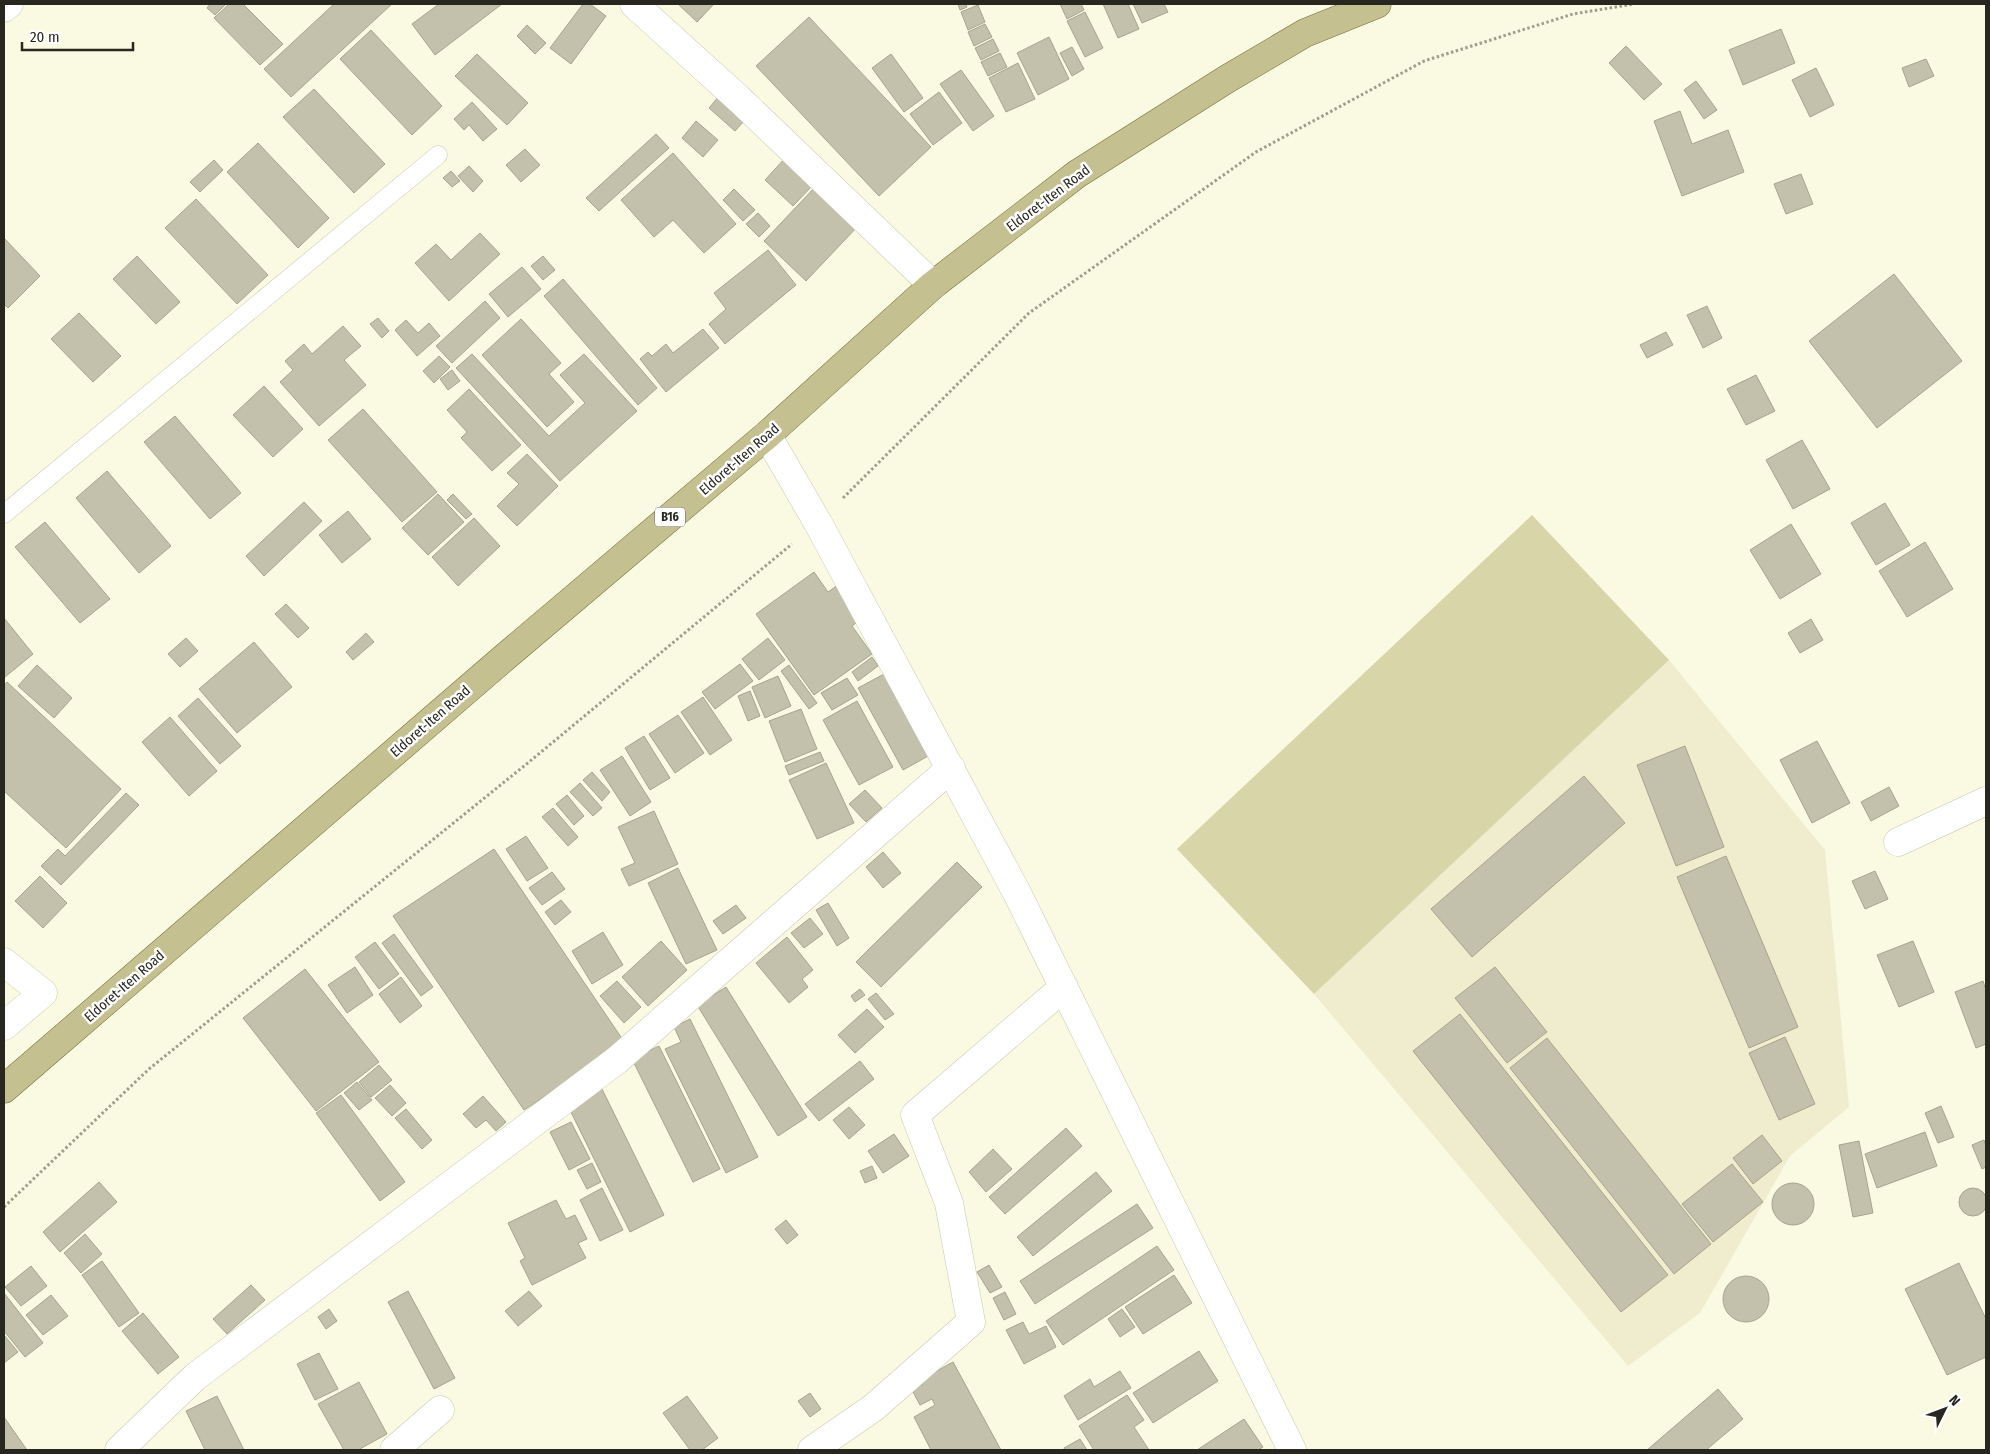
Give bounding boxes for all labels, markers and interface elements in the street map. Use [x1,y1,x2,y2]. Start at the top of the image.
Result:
scale bar [22,20,134,52]
text: 20 m [30,28,60,46]
street label: Eldoret-Iten Road [1003,161,1093,235]
street label: Eldoret-Iten Road [696,420,783,499]
road number: B16 [655,508,685,526]
street label: Eldoret-Iten Road [387,682,474,761]
street label: Eldoret-Iten Road [81,947,168,1026]
north arrow [1920,1384,1970,1434]
text: N [1945,1392,1963,1409]

